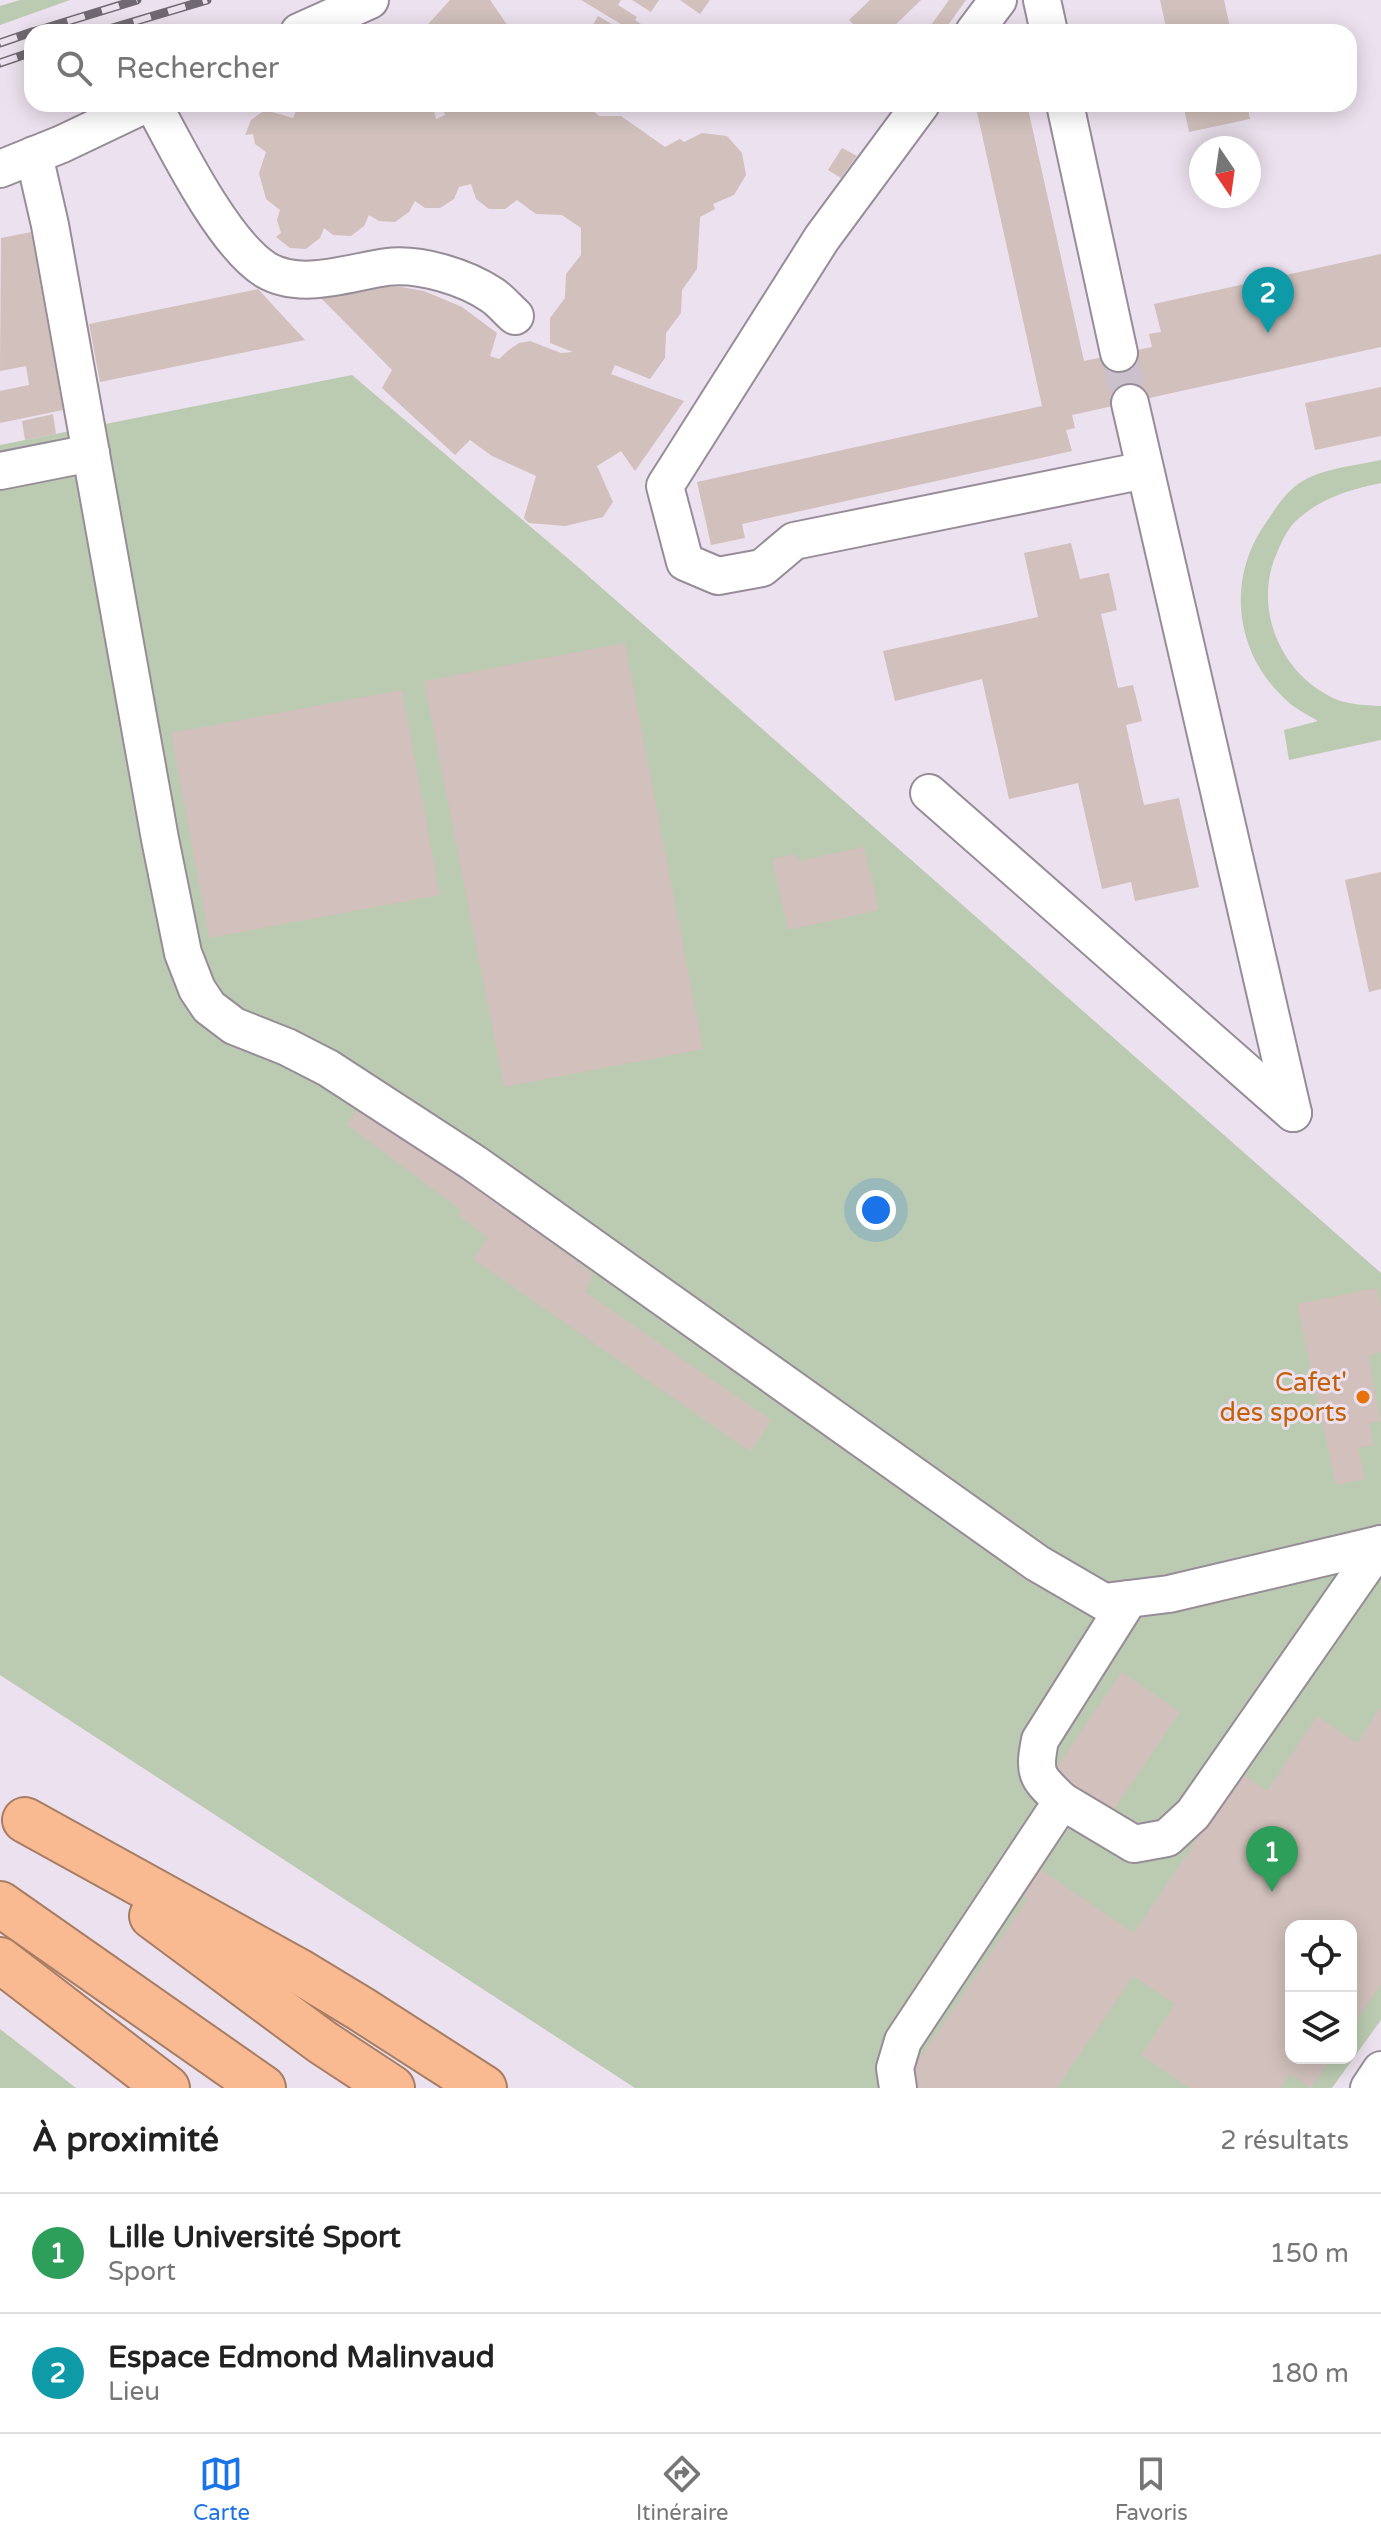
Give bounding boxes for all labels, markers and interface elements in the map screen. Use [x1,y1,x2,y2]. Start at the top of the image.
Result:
search box [24,24,1357,112]
icon: search [52,46,96,90]
text: Rechercher [116,50,279,87]
north arrow [1189,136,1261,208]
pin: 2 [1242,267,1294,333]
your location [856,1190,896,1230]
place label: Cafet' des sports [1220,1367,1347,1428]
marker: Cafet' des sports [1354,1388,1372,1406]
pin: 1 [1246,1826,1298,1892]
map controls [1285,1920,1357,2064]
button: locate [1285,1920,1357,1992]
button: layers [1285,1992,1357,2064]
text: À proximité [32,2120,219,2161]
text: 2 résultats [1220,2125,1349,2156]
text: Lille Université Sport [108,2219,401,2256]
text: 1 [50,2238,66,2269]
text: 150 m [1269,2238,1349,2269]
text: Sport [108,2256,176,2287]
text: Espace Edmond Malinvaud [108,2339,495,2376]
text: 2 [50,2358,66,2389]
text: 180 m [1269,2358,1349,2389]
text: Lieu [108,2376,160,2407]
tab: Carte [193,2452,250,2526]
tab: Itinéraire [636,2452,729,2526]
tab: Favoris [1115,2452,1188,2526]

